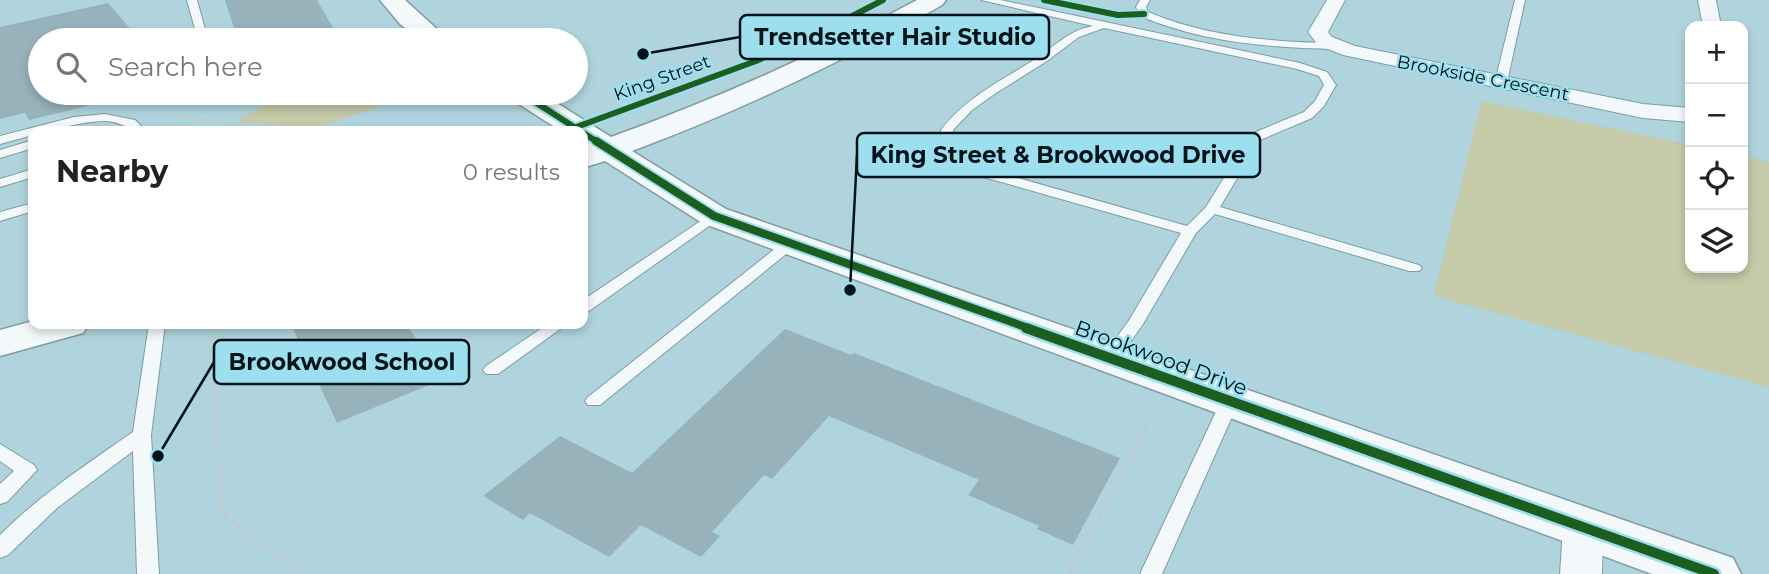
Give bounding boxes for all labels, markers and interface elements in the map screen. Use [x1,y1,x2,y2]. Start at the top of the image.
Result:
callout: Trendsetter Hair Studio [740,15,1049,59]
map controls [1685,21,1748,273]
button: + [1685,21,1748,84]
text: Trendsetter Hair Studio [754,23,1036,51]
search box [28,28,588,105]
icon: search [52,48,90,86]
street label: King Street [611,50,713,106]
text: Search here [108,51,263,83]
street label: Brookside Crescent [1395,51,1571,105]
button: − [1685,84,1748,147]
callout: King Street & Brookwood Drive [857,133,1260,177]
text: King Street & Brookwood Drive [871,141,1245,169]
button: locate [1685,147,1748,210]
text: Nearby [56,153,168,190]
text: 0 results [463,158,560,186]
button: layers [1685,210,1748,273]
street label: Brookwood Drive [1072,315,1251,400]
callout: Brookwood School [214,340,469,384]
text: Brookwood School [229,348,455,376]

